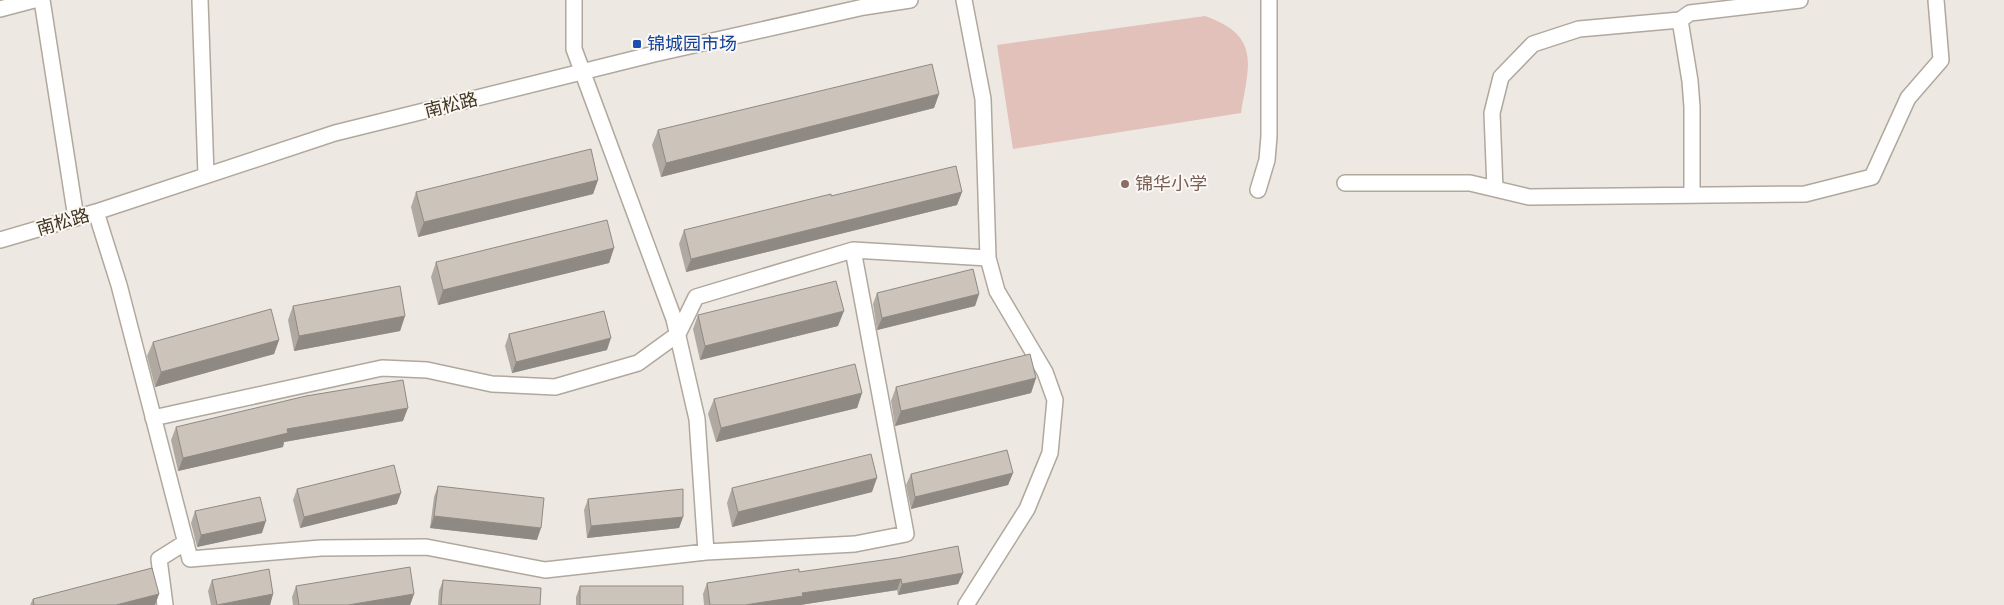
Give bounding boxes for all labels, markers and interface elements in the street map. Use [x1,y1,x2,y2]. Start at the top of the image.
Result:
place label: 锦城园市场 [647,33,737,55]
marker: 锦城园市场 [631,38,643,50]
street label: 南松路 [422,88,480,122]
place label: 锦华小学 [1135,173,1207,195]
marker: 锦华小学 [1119,178,1131,190]
street label: 南松路 [34,204,92,240]

